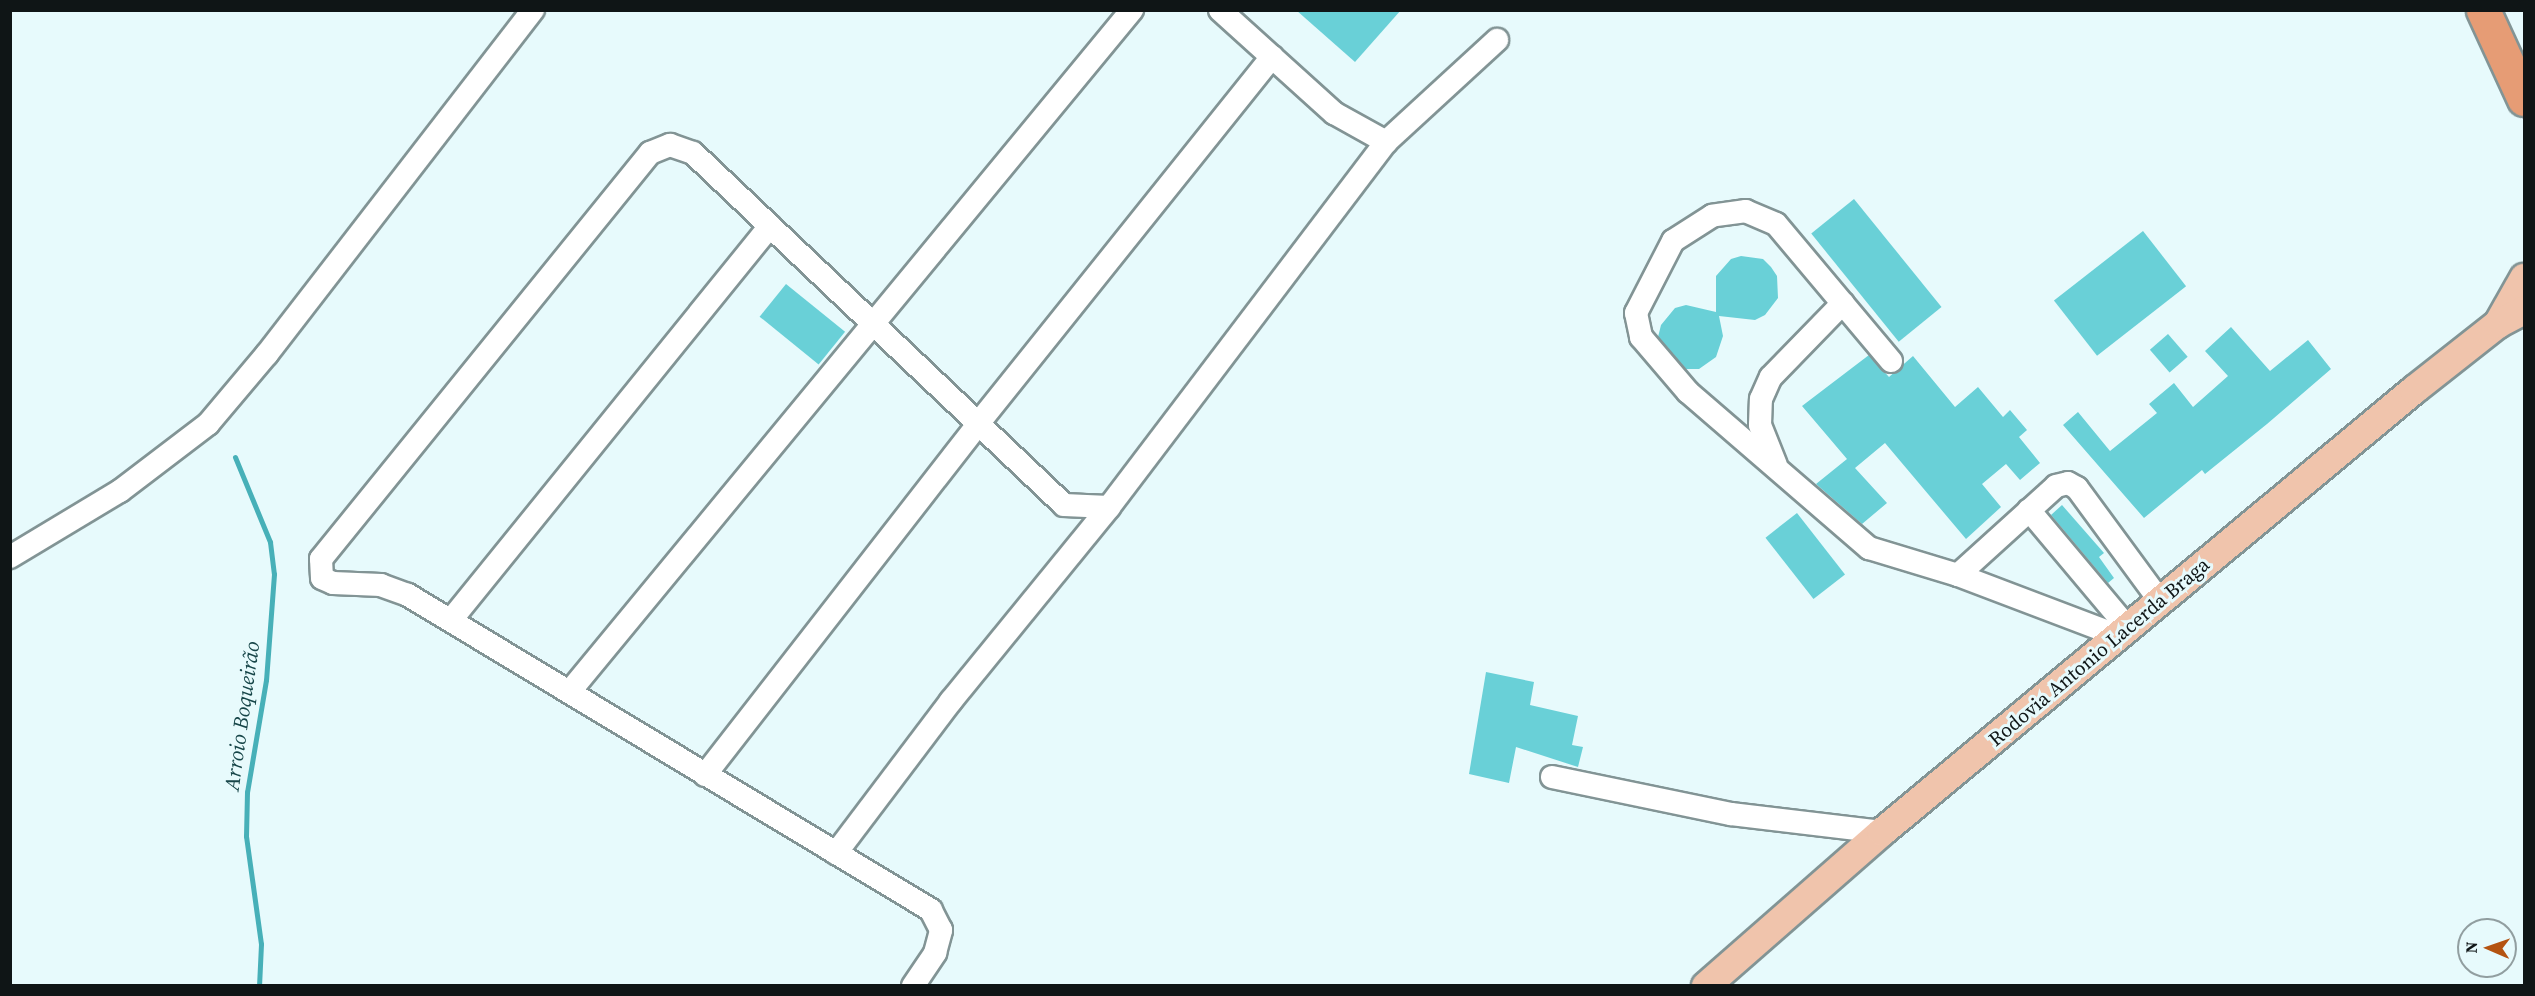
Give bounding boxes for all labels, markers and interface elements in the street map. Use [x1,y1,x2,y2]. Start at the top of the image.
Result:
street label: Rodovia Antonio Lacerda Braga [1984,553,2214,751]
water label: Arroio Boqueirão [219,640,265,792]
north arrow [2457,918,2517,978]
text: N [2460,941,2482,954]

